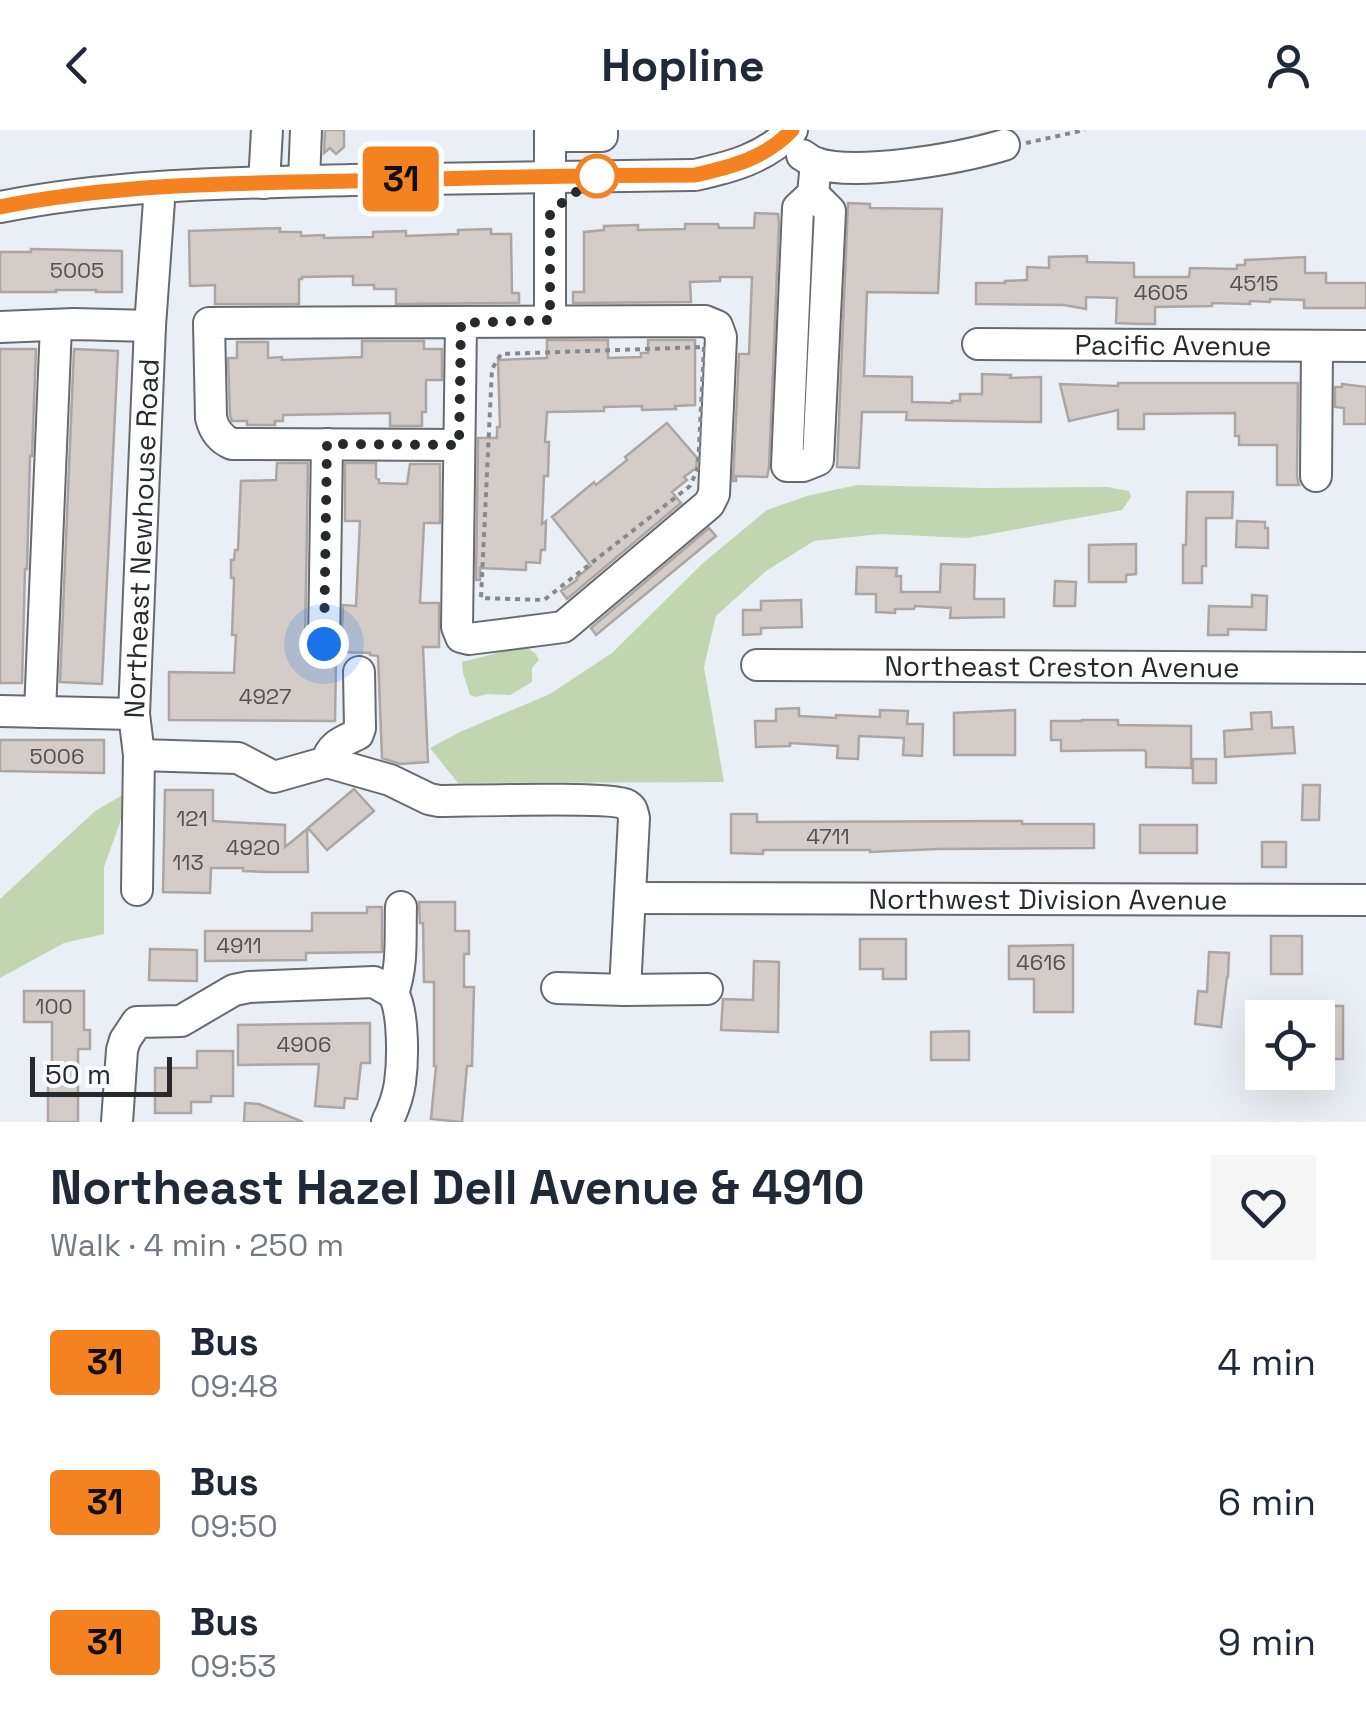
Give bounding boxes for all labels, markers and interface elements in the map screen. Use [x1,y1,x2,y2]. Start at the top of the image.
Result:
text: Hopline [601,37,765,94]
icon: back [50,38,105,93]
icon: person [1261,38,1316,93]
line badge: 31 [356,147,446,212]
unlabelled marker [576,155,618,197]
text: 31 [383,157,419,201]
house number: 5005 [50,256,104,284]
house number: 4515 [1230,269,1278,297]
house number: 4605 [1134,278,1188,306]
street label: Pacific Avenue [1074,326,1272,364]
street label: Northeast Newhouse Road [116,358,167,719]
your location [299,619,349,669]
street label: Northeast Creston Avenue [884,648,1240,685]
house number: 4927 [239,682,291,710]
house number: 5006 [30,742,84,770]
house number: 121 [176,804,208,832]
house number: 4711 [806,822,850,850]
house number: 4920 [226,833,280,861]
house number: 113 [172,848,204,876]
street label: Northwest Division Avenue [868,881,1228,918]
house number: 4911 [216,931,262,959]
house number: 4616 [1016,948,1066,976]
house number: 100 [35,992,73,1020]
map controls [1245,1000,1335,1090]
button: locate [1245,1000,1335,1090]
house number: 4906 [277,1030,331,1058]
scale bar [30,1052,172,1096]
text: 50 m [45,1056,111,1092]
button: heart [1211,1155,1316,1260]
text: Northeast Hazel Dell Avenue & 4910 [50,1157,865,1218]
text: Walk · 4 min · 250 m [50,1225,344,1265]
text: Bus [190,1318,259,1366]
text: 4 min [1217,1338,1316,1386]
text: 31 [87,1340,123,1384]
text: 09:48 [190,1366,278,1406]
text: Bus [190,1458,259,1506]
text: 6 min [1218,1478,1316,1526]
text: 31 [87,1480,123,1524]
text: 09:50 [190,1506,278,1546]
text: Bus [190,1598,259,1646]
text: 9 min [1218,1618,1316,1666]
text: 31 [87,1620,123,1664]
text: 09:53 [190,1646,277,1686]

